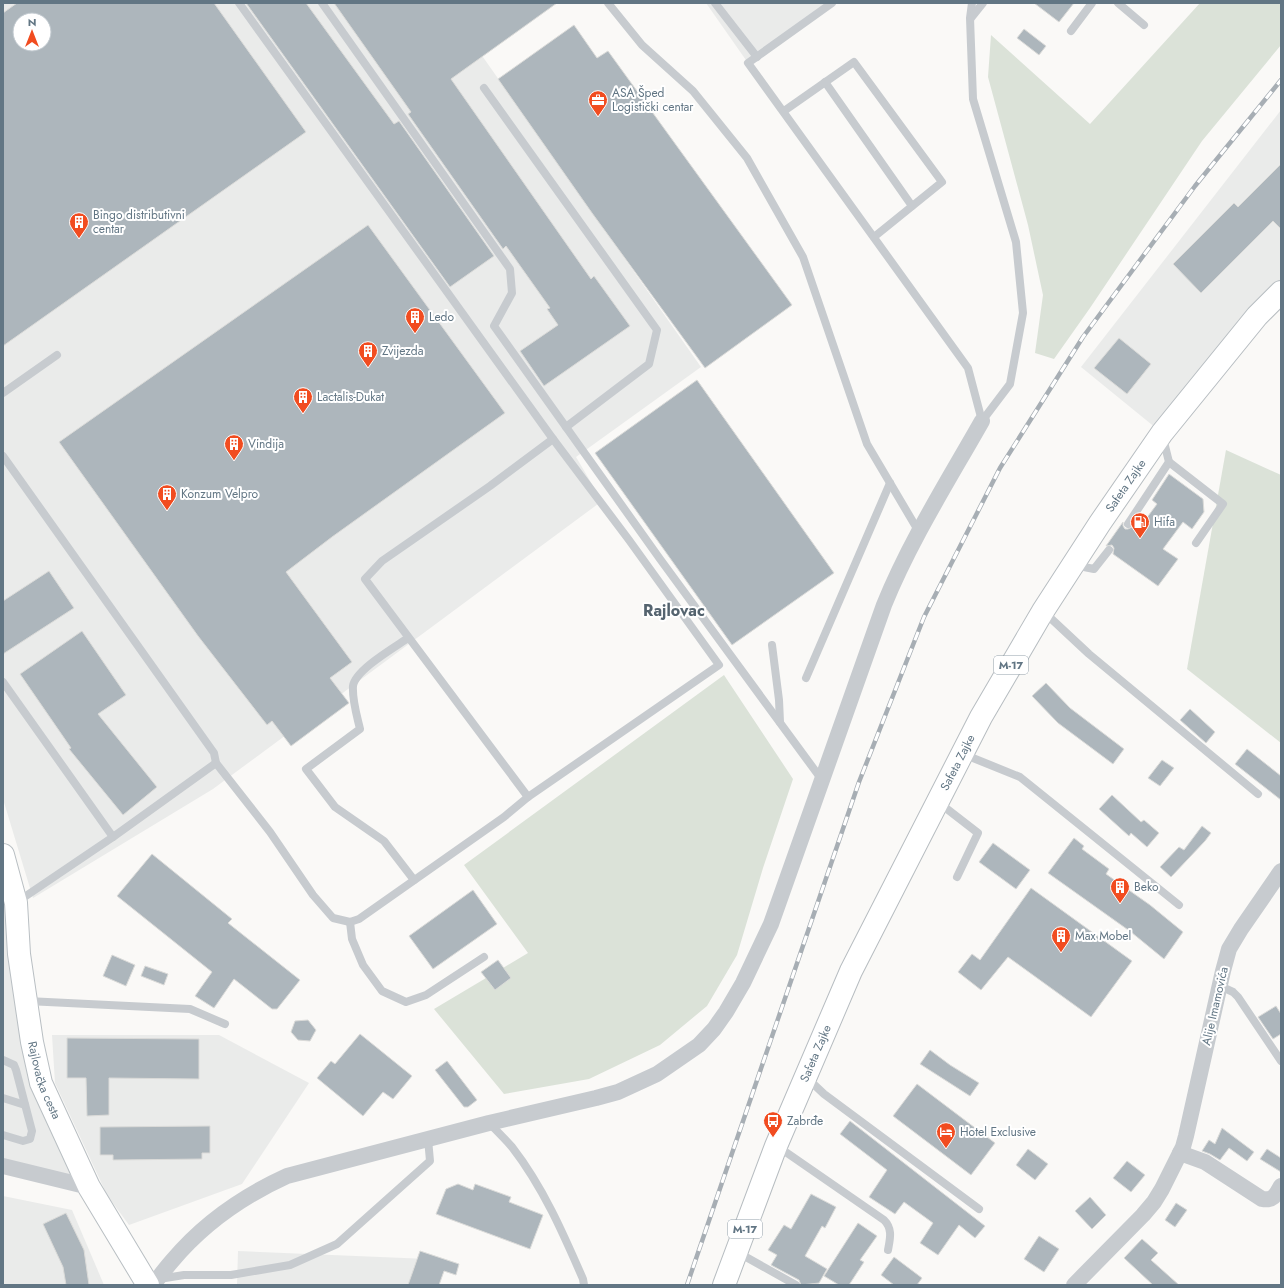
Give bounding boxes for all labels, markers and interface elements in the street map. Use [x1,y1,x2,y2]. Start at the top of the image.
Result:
north arrow [12,12,52,52]
text: N [28,14,36,30]
place label: ASA Šped Logistički centar [612,84,694,116]
office icon: ASA Šped Logistički centar [587,89,609,117]
place label: Bingo distributivni centar [93,206,185,238]
building icon: Bingo distributivni centar [68,211,90,239]
building icon: Ledo [404,306,426,334]
place label: Ledo [429,308,454,326]
building icon: Zvijezda [357,340,379,368]
place label: Zvijezda [382,342,424,360]
building icon: Lactalis-Dukat [292,386,314,414]
place label: Lactalis-Dukat [317,388,384,406]
building icon: Vindija [223,433,245,461]
place label: Vindija [248,435,284,453]
street label: Safeta Zajke [1101,456,1150,516]
building icon: Konzum Velpro [156,483,178,511]
place label: Konzum Velpro [181,485,259,503]
fuel station icon: Hifa [1129,511,1151,539]
place label: Hifa [1154,513,1175,531]
district label: Rajlovac [643,599,705,622]
road number: M-17 [994,656,1028,674]
street label: Safeta Zajke [936,731,980,794]
building icon: Beko [1109,876,1131,904]
place label: Beko [1134,878,1159,896]
building icon: Max Mobel [1050,925,1072,953]
place label: Max Mobel [1075,927,1131,945]
street label: Alije Imamovića [1197,965,1233,1047]
street label: Safeta Zajke [795,1022,836,1085]
street label: Rajlovačka cesta [23,1040,66,1122]
bus stop icon: Zabrđe [762,1110,784,1138]
place label: Zabrđe [787,1112,823,1130]
hotel icon: Hotel Exclusive [935,1121,957,1149]
place label: Hotel Exclusive [960,1123,1036,1141]
road number: M-17 [728,1220,762,1238]

